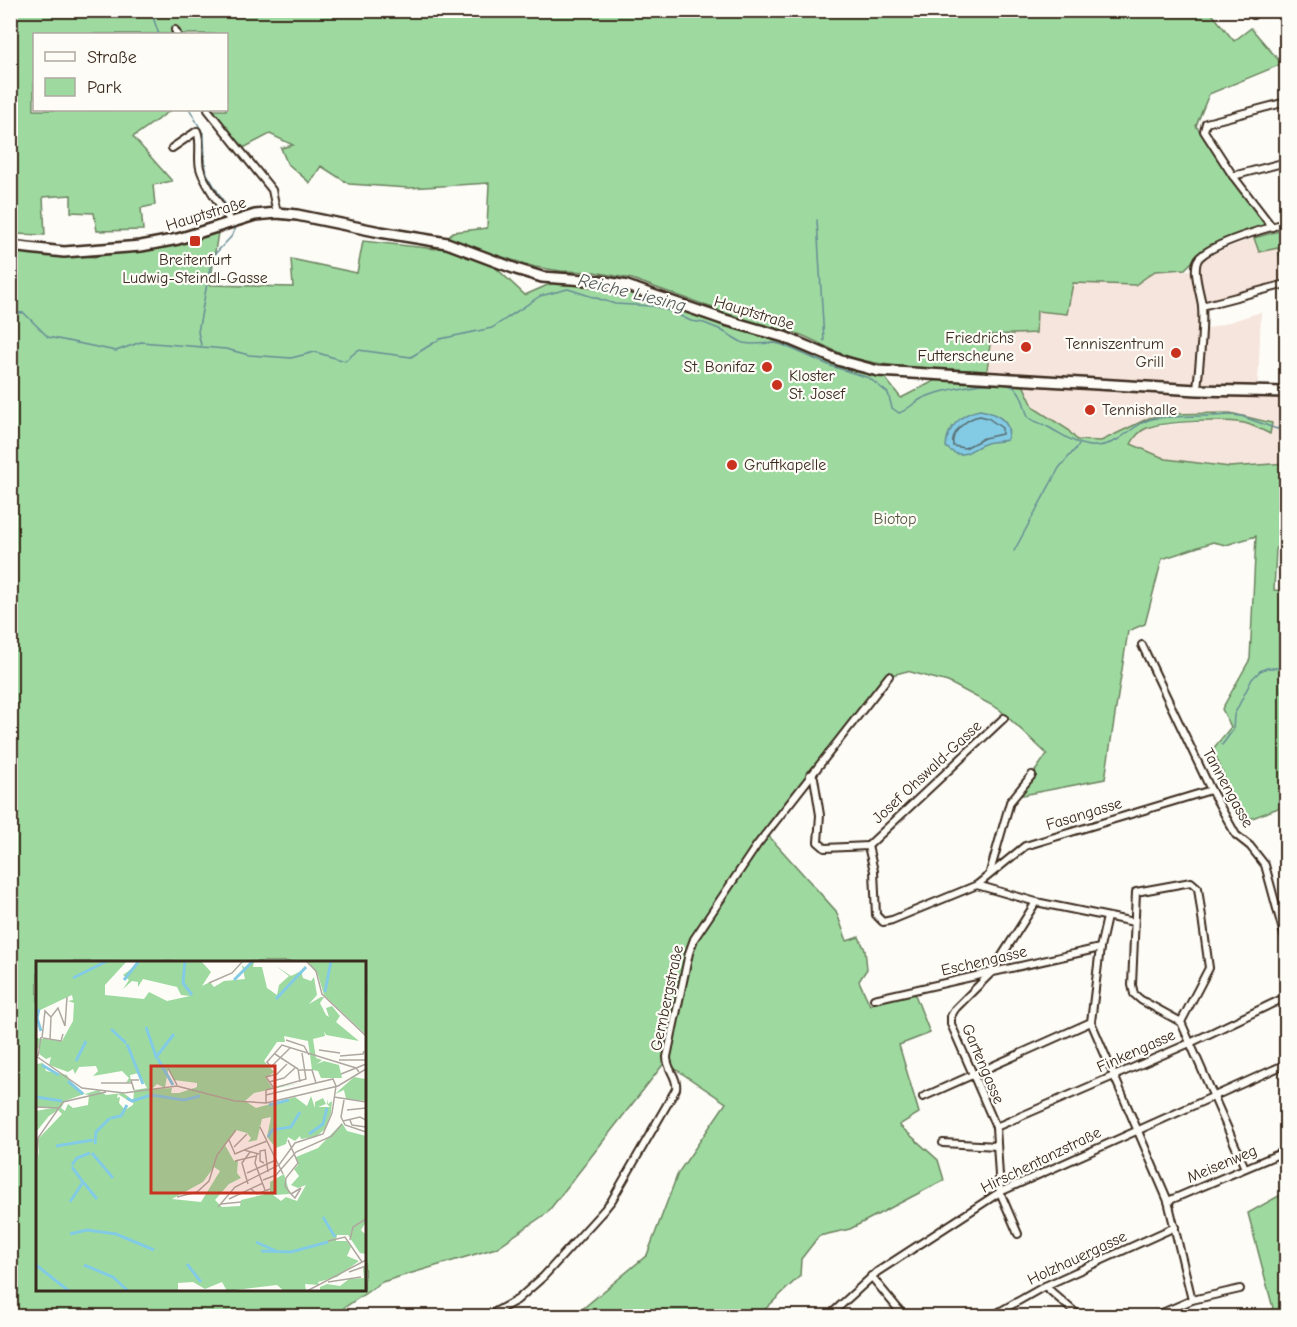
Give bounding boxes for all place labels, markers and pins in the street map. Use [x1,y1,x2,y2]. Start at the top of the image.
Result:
marker: Breitenfurt Ludwig-Steindl-Gasse [188,234,202,248]
place label: Breitenfurt Ludwig-Steindl-Gasse [122,251,268,287]
place label: Friedrichs Futterscheune [918,329,1014,365]
place label: Tenniszentrum Grill [1065,335,1164,371]
marker: Friedrichs Futterscheune [1019,340,1033,354]
marker: Tenniszentrum Grill [1169,346,1183,360]
place label: St. Bonifaz [684,358,755,376]
marker: St. Bonifaz [760,360,774,374]
place label: Kloster St. Josef [789,367,846,403]
marker: Kloster St. Josef [770,378,784,392]
place label: Tennishalle [1102,401,1177,419]
marker: Tennishalle [1083,403,1097,417]
place label: Gruftkapelle [744,456,826,474]
marker: Gruftkapelle [725,458,739,472]

